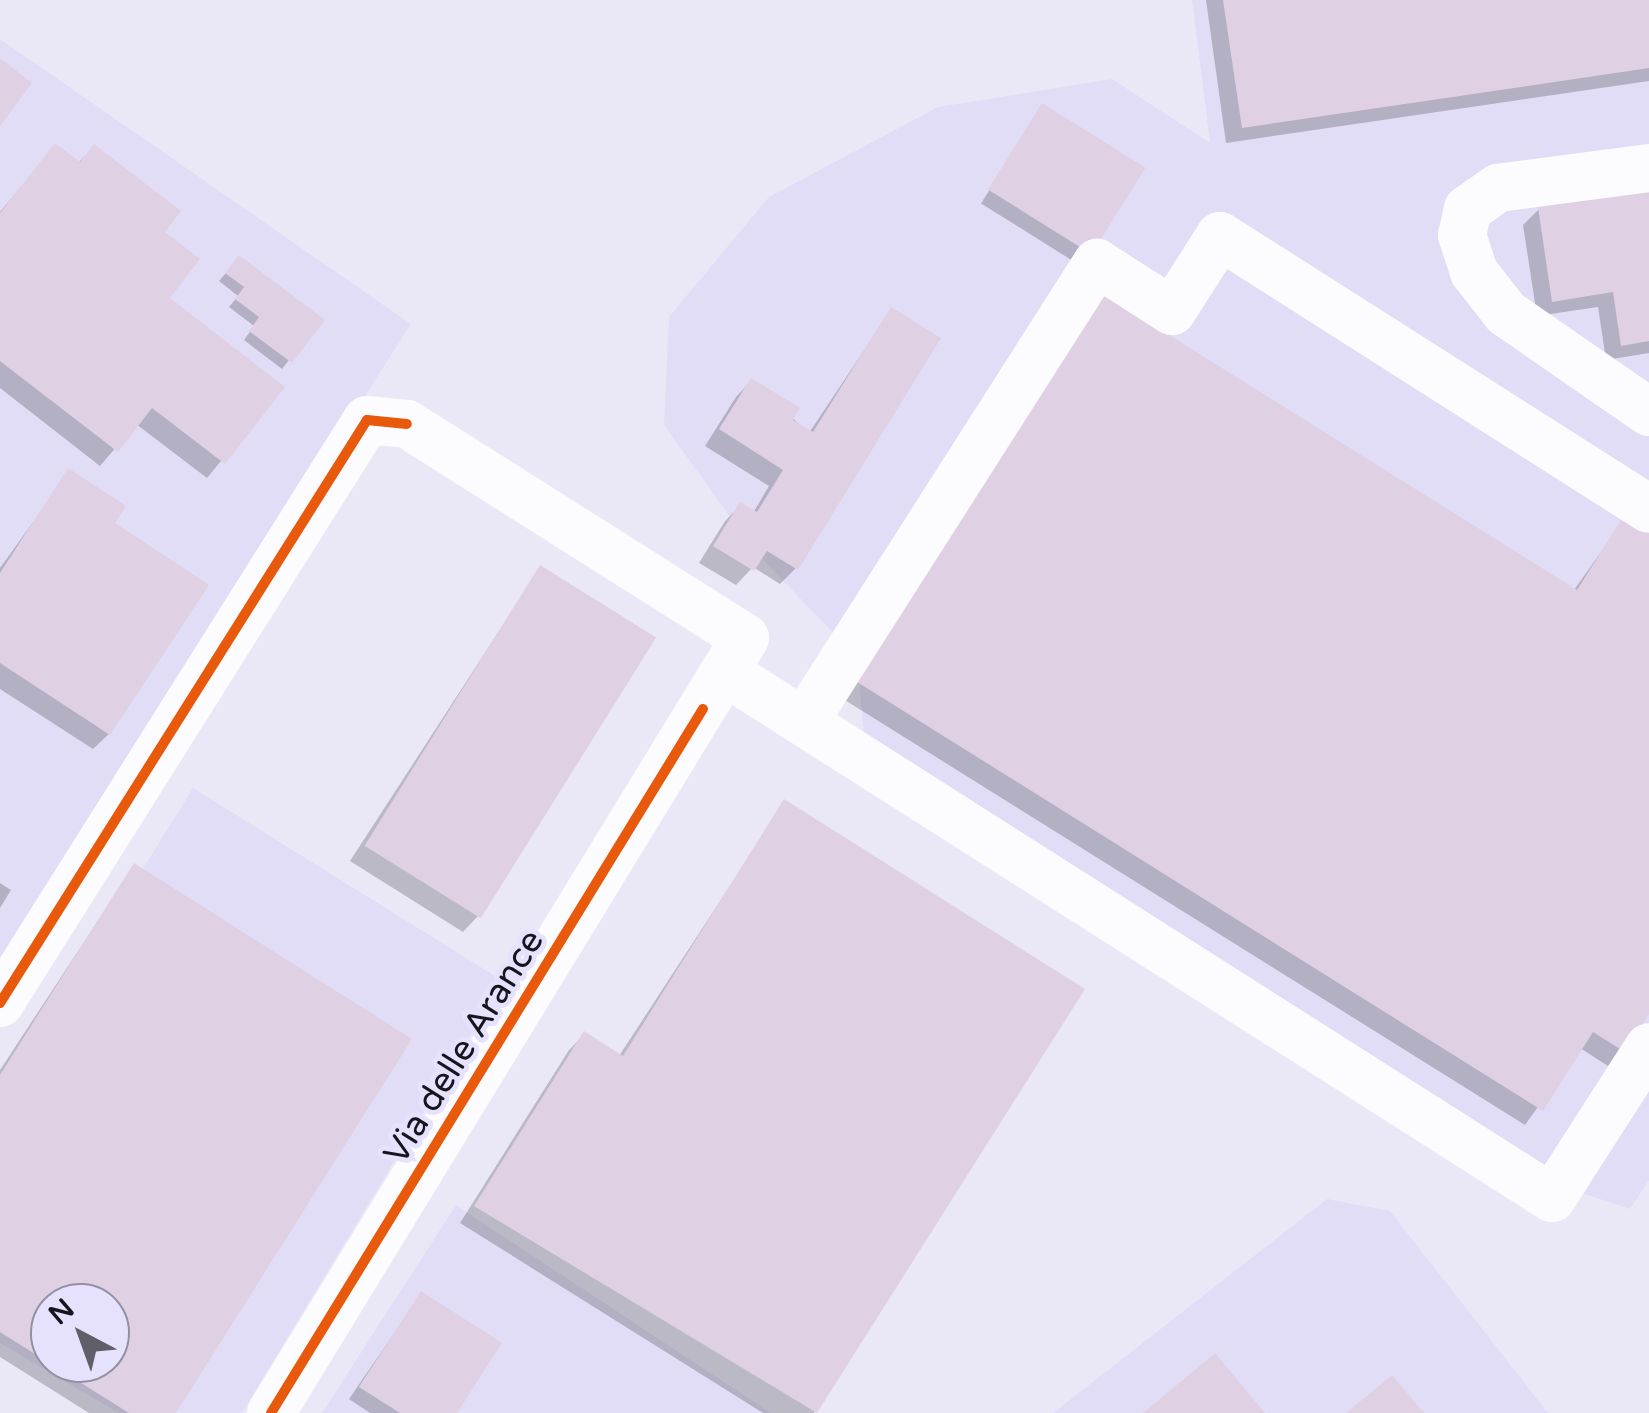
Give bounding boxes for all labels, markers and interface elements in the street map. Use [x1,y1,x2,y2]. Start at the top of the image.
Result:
street label: Via delle Arance [375,922,553,1172]
north arrow [30,1283,130,1383]
text: N [42,1292,81,1332]

